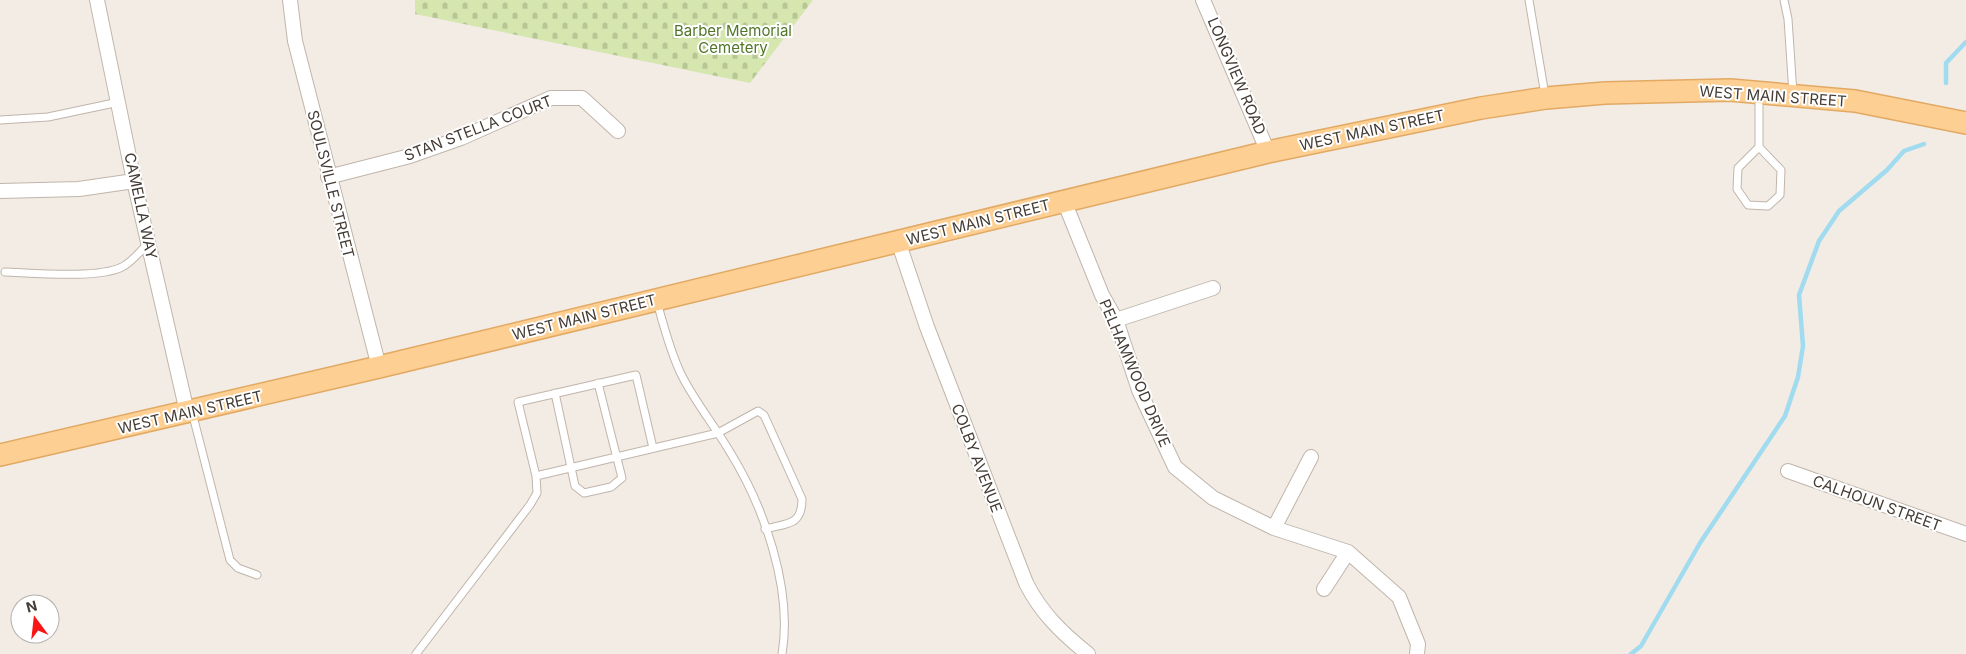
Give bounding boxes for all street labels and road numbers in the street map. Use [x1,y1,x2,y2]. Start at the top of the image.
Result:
street label: LONGVIEW ROAD [1204,14,1270,138]
street label: WEST MAIN STREET [1699,81,1847,111]
street label: STAN STELLA COURT [401,91,555,165]
street label: WEST MAIN STREET [1298,105,1446,155]
street label: SOULSVILLE STREET [303,108,359,260]
street label: CAMELLA WAY [120,151,162,261]
street label: WEST MAIN STREET [904,195,1052,249]
street label: WEST MAIN STREET [510,290,658,344]
street label: PELHAMWOOD DRIVE [1095,296,1175,450]
street label: WEST MAIN STREET [116,386,264,438]
street label: COLBY AVENUE [947,401,1007,515]
street label: CALHOUN STREET [1810,471,1944,535]

